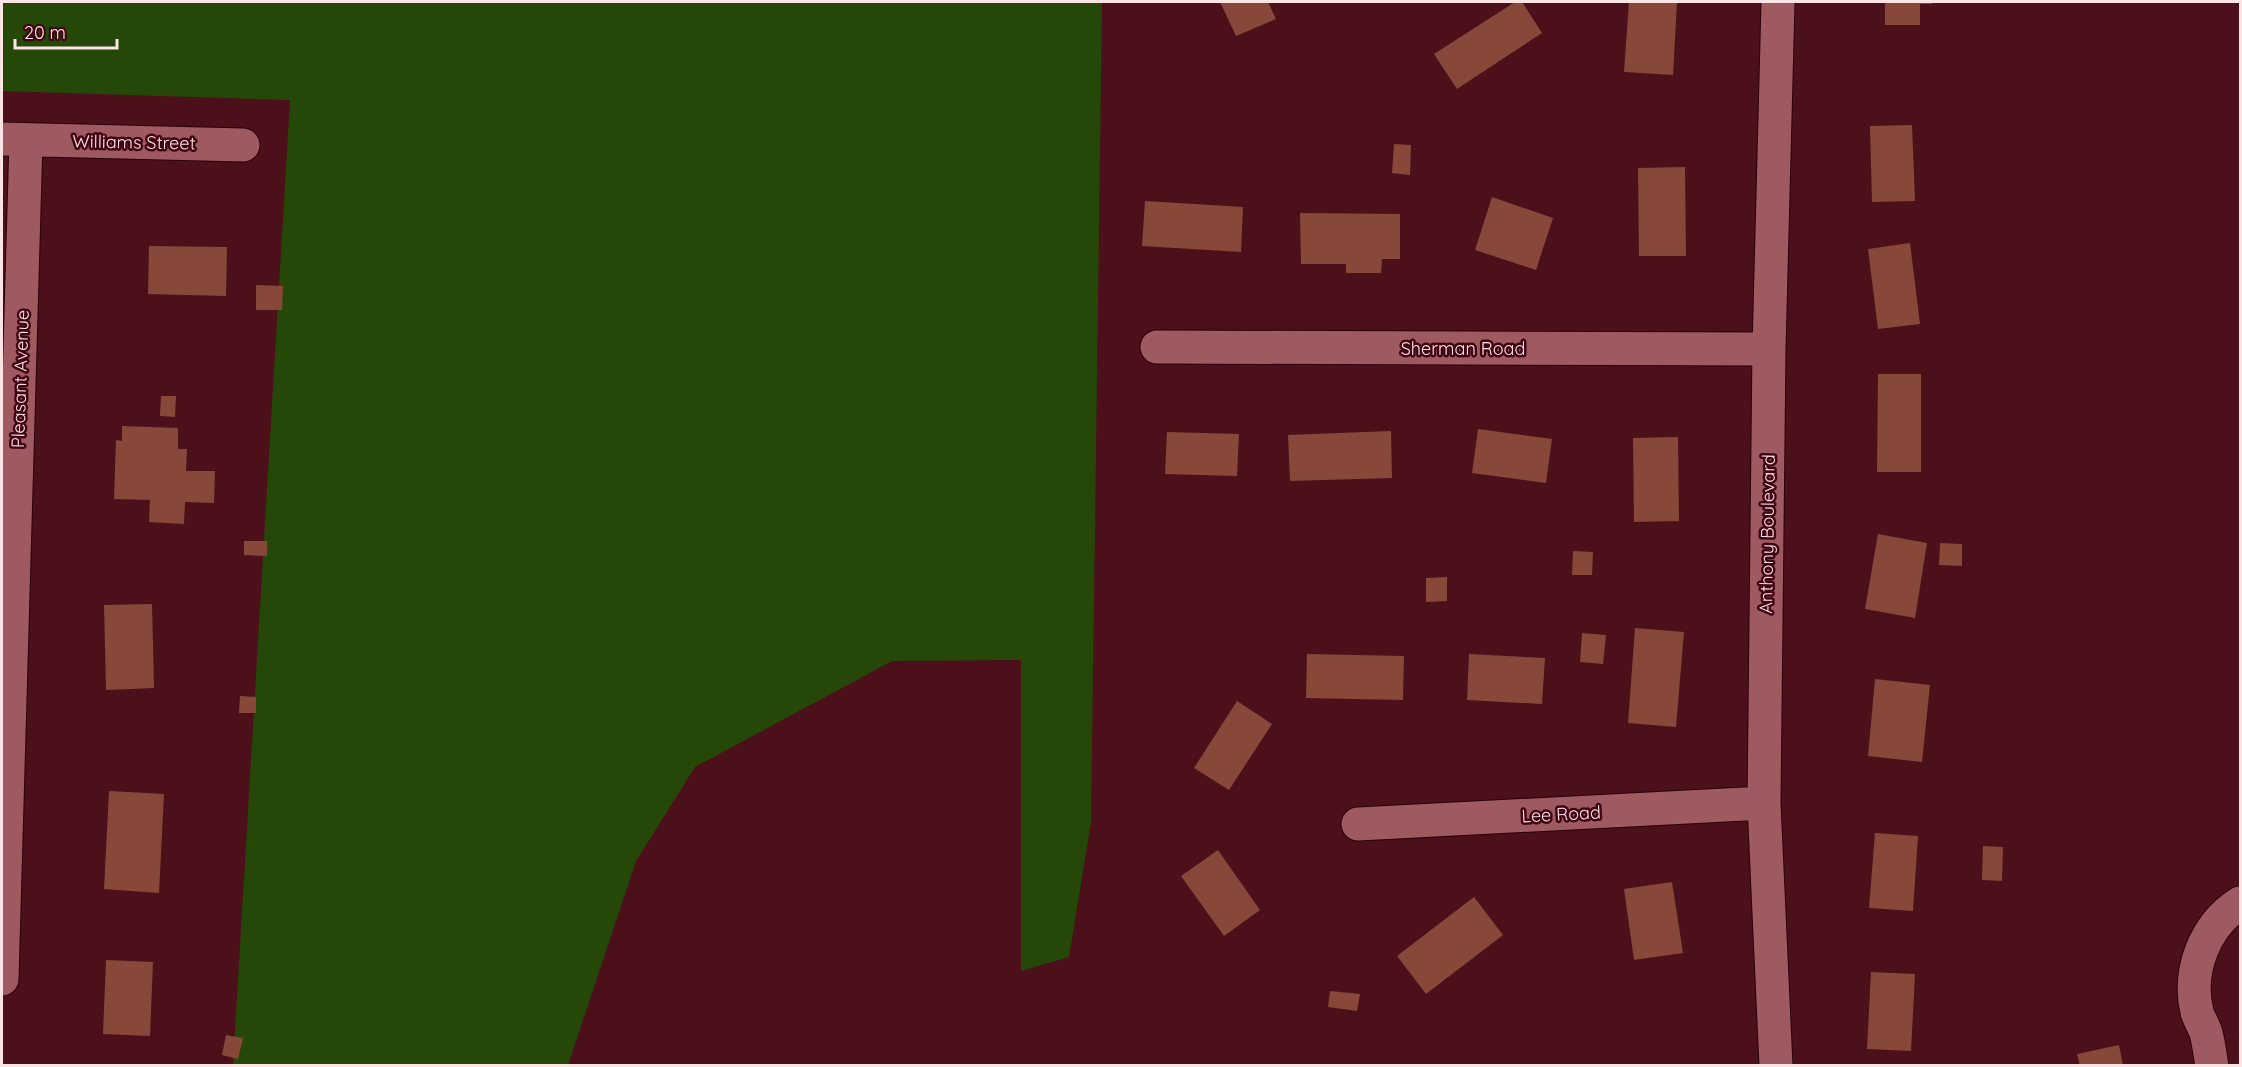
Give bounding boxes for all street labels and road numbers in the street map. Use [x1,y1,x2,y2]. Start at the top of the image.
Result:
street label: Williams Street [72,129,196,155]
street label: Pleasant Avenue [6,309,34,449]
street label: Sherman Road [1401,337,1525,360]
street label: Anthony Boulevard [1754,454,1780,614]
street label: Lee Road [1521,800,1601,828]

